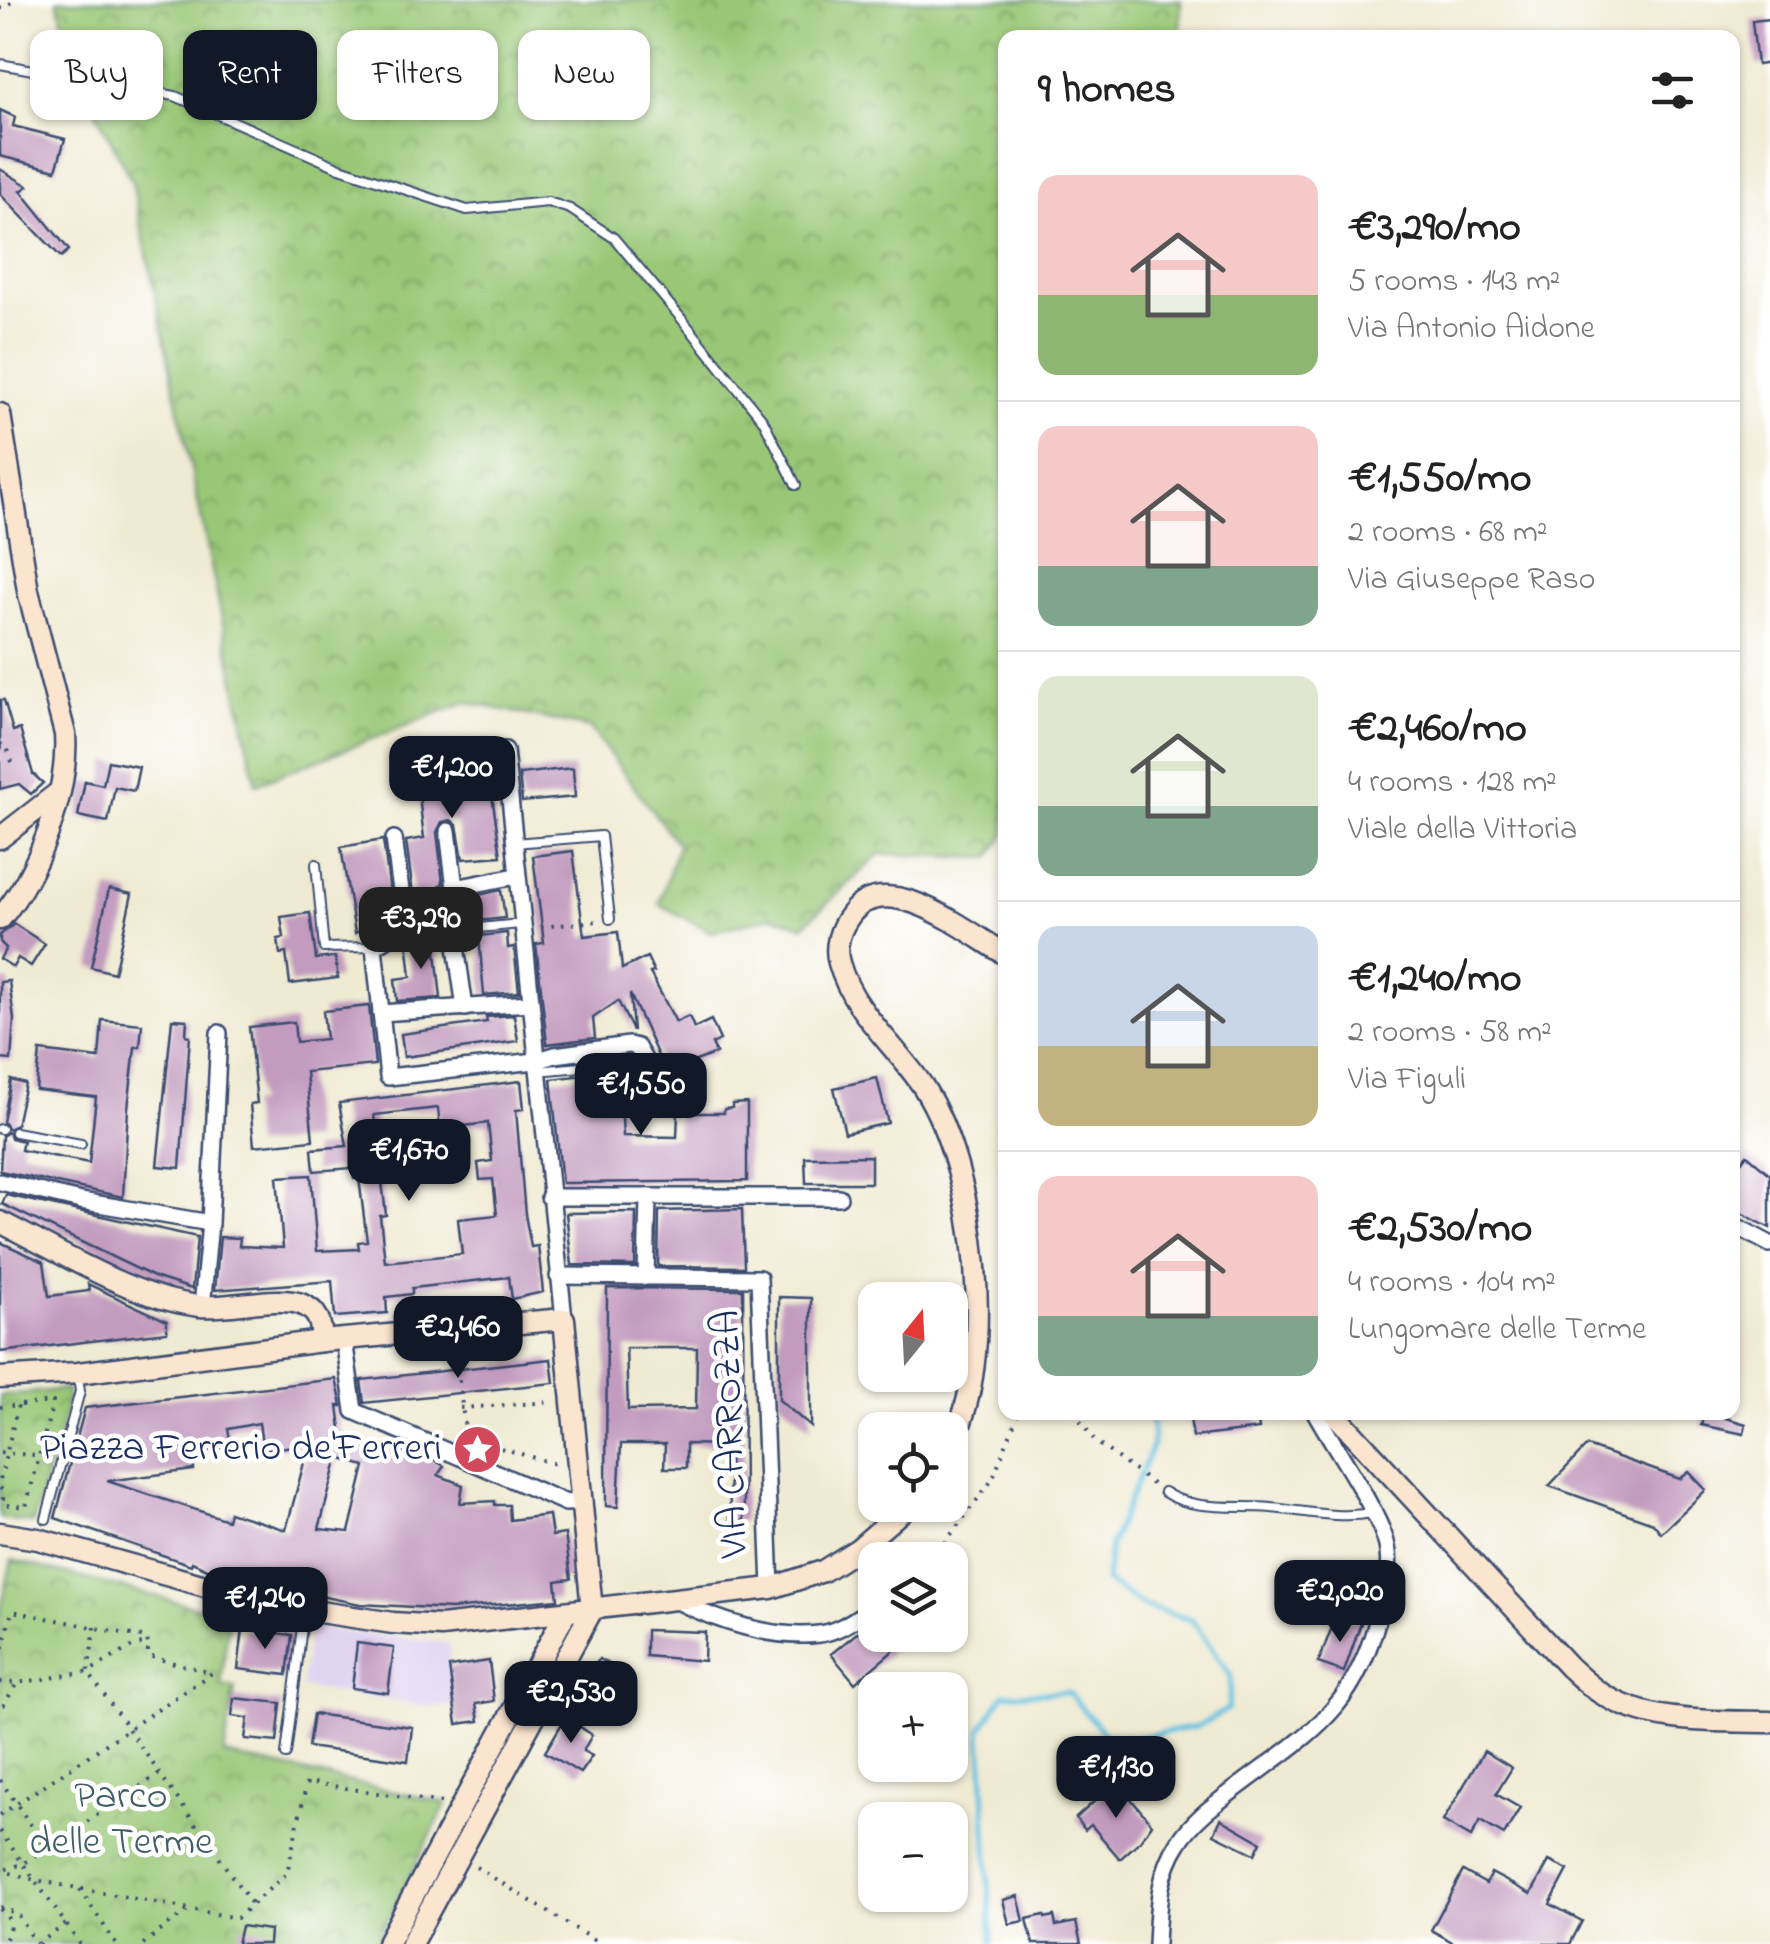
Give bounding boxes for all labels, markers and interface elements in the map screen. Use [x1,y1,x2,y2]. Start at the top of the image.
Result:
chip: Buy [30,30,163,120]
chip: Rent [183,30,317,120]
chip: Filters [337,30,498,120]
chip: New [518,30,650,120]
text: 9 homes [1038,60,1176,121]
icon: filters [1645,63,1700,118]
text: €3,290/mo [1348,198,1521,259]
icon: home [1118,215,1238,335]
text: 5 rooms · 143 m² [1348,259,1560,306]
text: Via Antonio Aidone [1348,306,1595,353]
text: €1,550/mo [1348,449,1532,510]
icon: home [1118,466,1238,586]
text: 2 rooms · 68 m² [1348,510,1547,557]
text: Via Giuseppe Raso [1348,557,1595,604]
text: €2,460/mo [1348,699,1527,760]
icon: home [1118,716,1238,836]
pin: €1,200 [371,736,533,821]
text: €1,200 [411,745,493,792]
text: 4 rooms · 128 m² [1348,760,1557,807]
text: Viale della Vittoria [1348,807,1577,854]
pin: €3,290 [340,887,502,972]
text: €3,290 [381,896,461,943]
text: €1,240/mo [1348,949,1522,1010]
icon: home [1118,966,1238,1086]
text: 2 rooms · 58 m² [1348,1010,1552,1057]
pin: €1,550 [560,1053,722,1138]
text: Via Figuli [1348,1057,1466,1104]
text: €1,550 [597,1062,685,1109]
pin: €1,670 [328,1119,490,1204]
text: €1,670 [369,1128,449,1175]
text: €2,530/mo [1348,1199,1532,1260]
icon: home [1118,1216,1238,1336]
text: 4 rooms · 104 m² [1348,1260,1556,1307]
north arrow [858,1282,968,1392]
map controls [858,1282,968,1912]
pin: €2,460 [377,1296,539,1381]
text: €2,460 [416,1305,500,1352]
text: Lungomare delle Terme [1348,1307,1646,1354]
street label: VIA CARROZZA [698,1309,766,1560]
button: locate [858,1412,968,1522]
place label: Piazza Ferrerio de'Ferreri [40,1420,442,1479]
place icon: Piazza Ferrerio de'Ferreri [451,1423,503,1475]
button: layers [858,1542,968,1652]
pin: €2,020 [1259,1560,1421,1645]
pin: €1,240 [184,1567,346,1652]
text: €2,020 [1296,1569,1384,1616]
text: €1,240 [225,1576,305,1623]
pin: €2,530 [490,1661,652,1746]
text: €2,530 [526,1670,616,1717]
button: + [858,1672,968,1782]
pin: €1,130 [1035,1736,1197,1821]
text: €1,130 [1078,1745,1154,1792]
park label: Parco delle Terme [29,1768,213,1873]
button: − [858,1802,968,1912]

